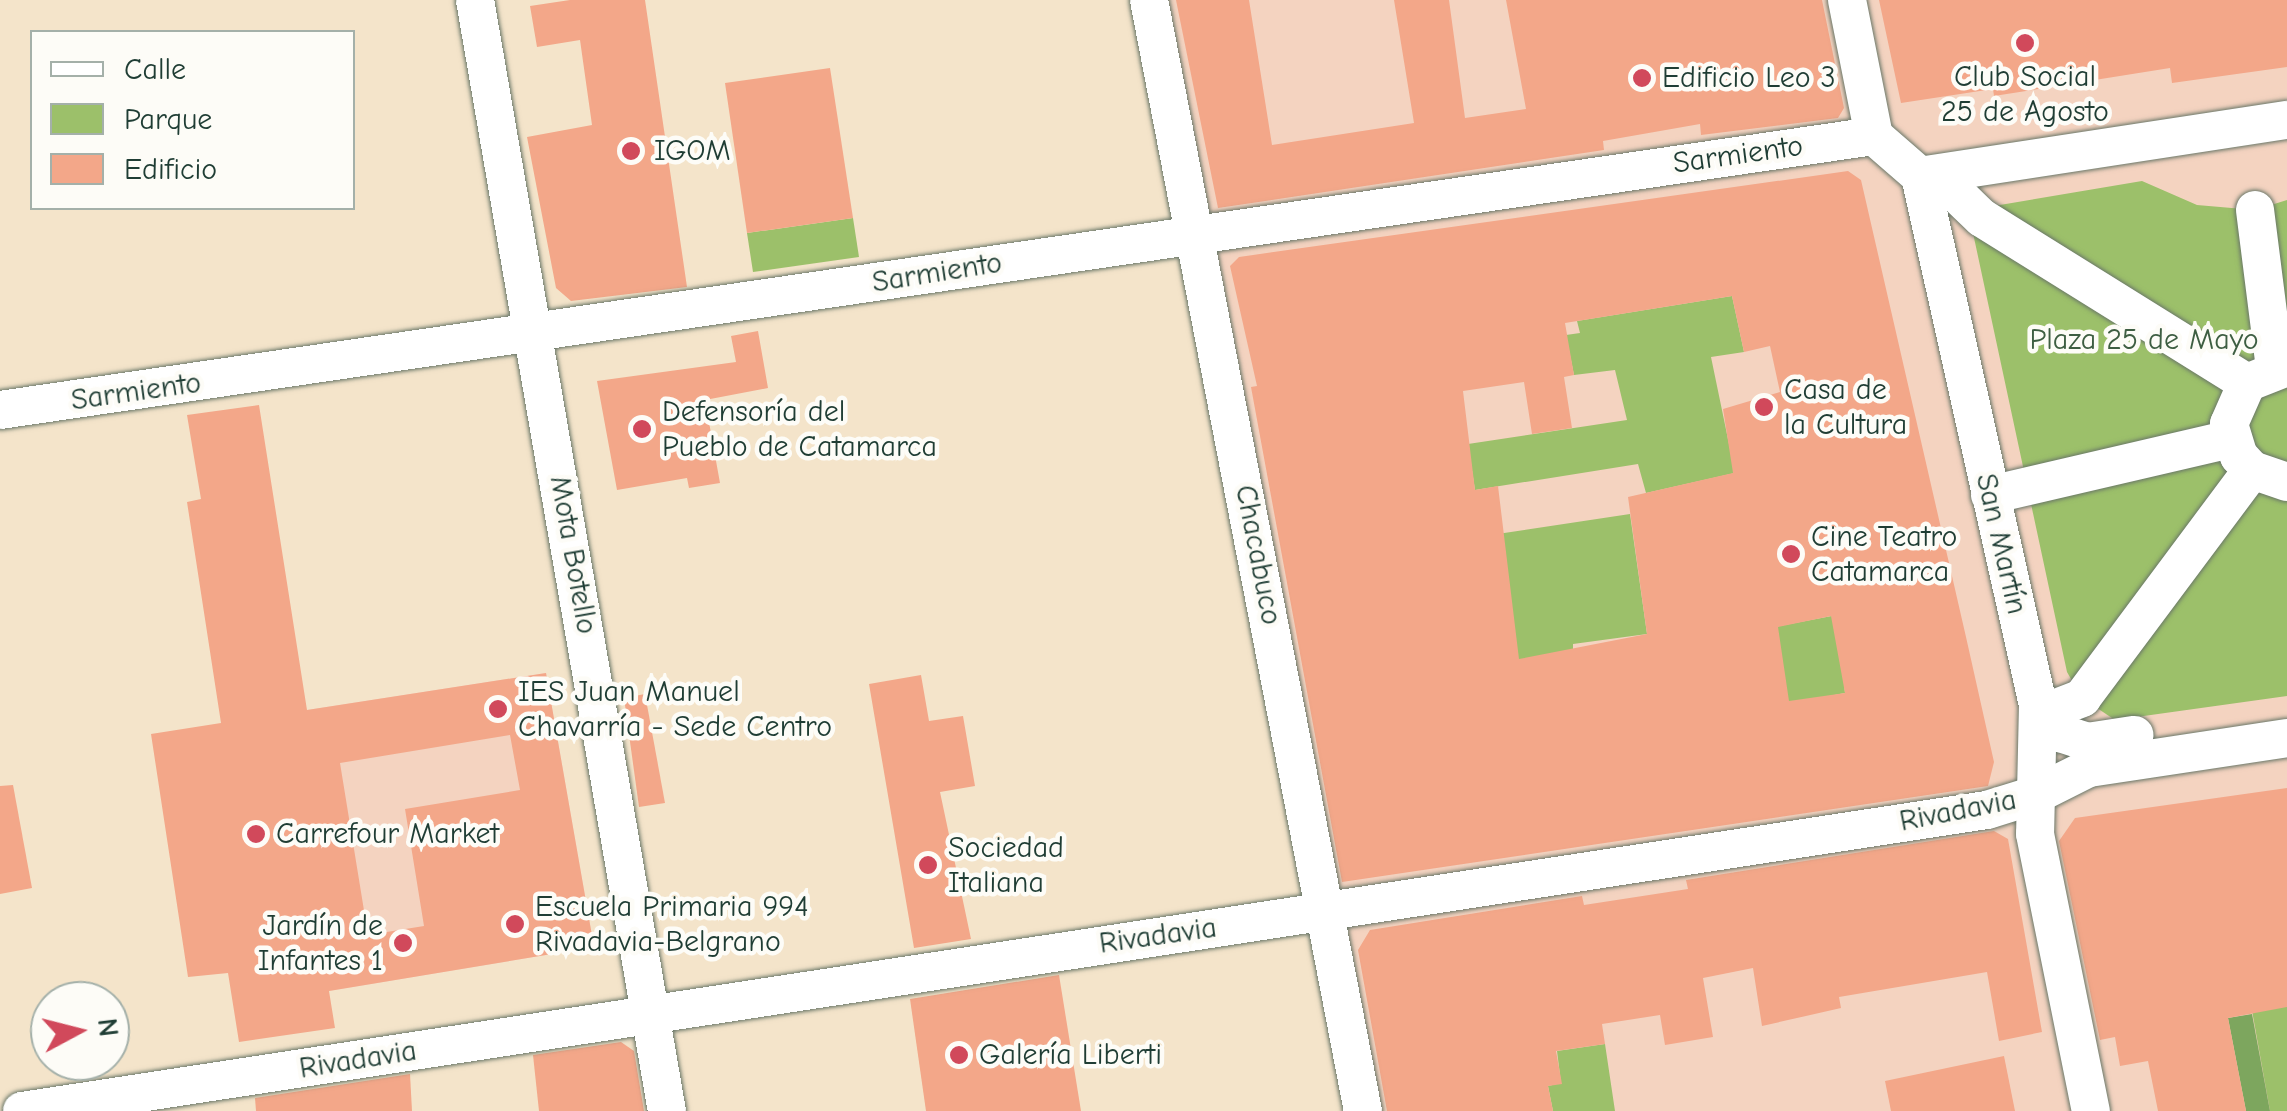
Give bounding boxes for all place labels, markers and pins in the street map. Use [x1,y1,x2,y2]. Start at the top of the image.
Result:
marker: Club Social 25 de Agosto [2014,32,2036,54]
place label: Club Social 25 de Agosto [1941,59,2109,130]
place label: Edificio Leo 3 [1662,60,1836,96]
marker: Edificio Leo 3 [1631,67,1653,89]
place label: IGOM [654,133,731,169]
marker: IGOM [618,138,644,164]
place label: Casa de la Cultura [1784,372,1907,442]
place label: Defensoría del Pueblo de Catamarca [662,394,937,464]
marker: Casa de la Cultura [1753,396,1775,418]
marker: Defensoría del Pueblo de Catamarca [631,418,653,440]
place label: Cine Teatro Catamarca [1811,519,1957,590]
marker: Cine Teatro Catamarca [1780,543,1802,565]
place label: IES Juan Manuel Chavarría - Sede Centro [518,674,832,744]
marker: IES Juan Manuel Chavarría - Sede Centro [487,698,509,720]
place label: Carrefour Market [276,816,499,852]
marker: Carrefour Market [245,823,267,845]
place label: Sociedad Italiana [948,830,1064,900]
marker: Sociedad Italiana [917,854,939,876]
place label: Escuela Primaria 994 Rivadavia-Belgrano [535,889,809,960]
place label: Jardín de Infantes 1 [258,908,383,978]
marker: Escuela Primaria 994 Rivadavia-Belgrano [504,913,526,935]
marker: Jardín de Infantes 1 [392,932,414,954]
place label: Galería Liberti [979,1037,1162,1073]
marker: Galería Liberti [948,1044,970,1066]

